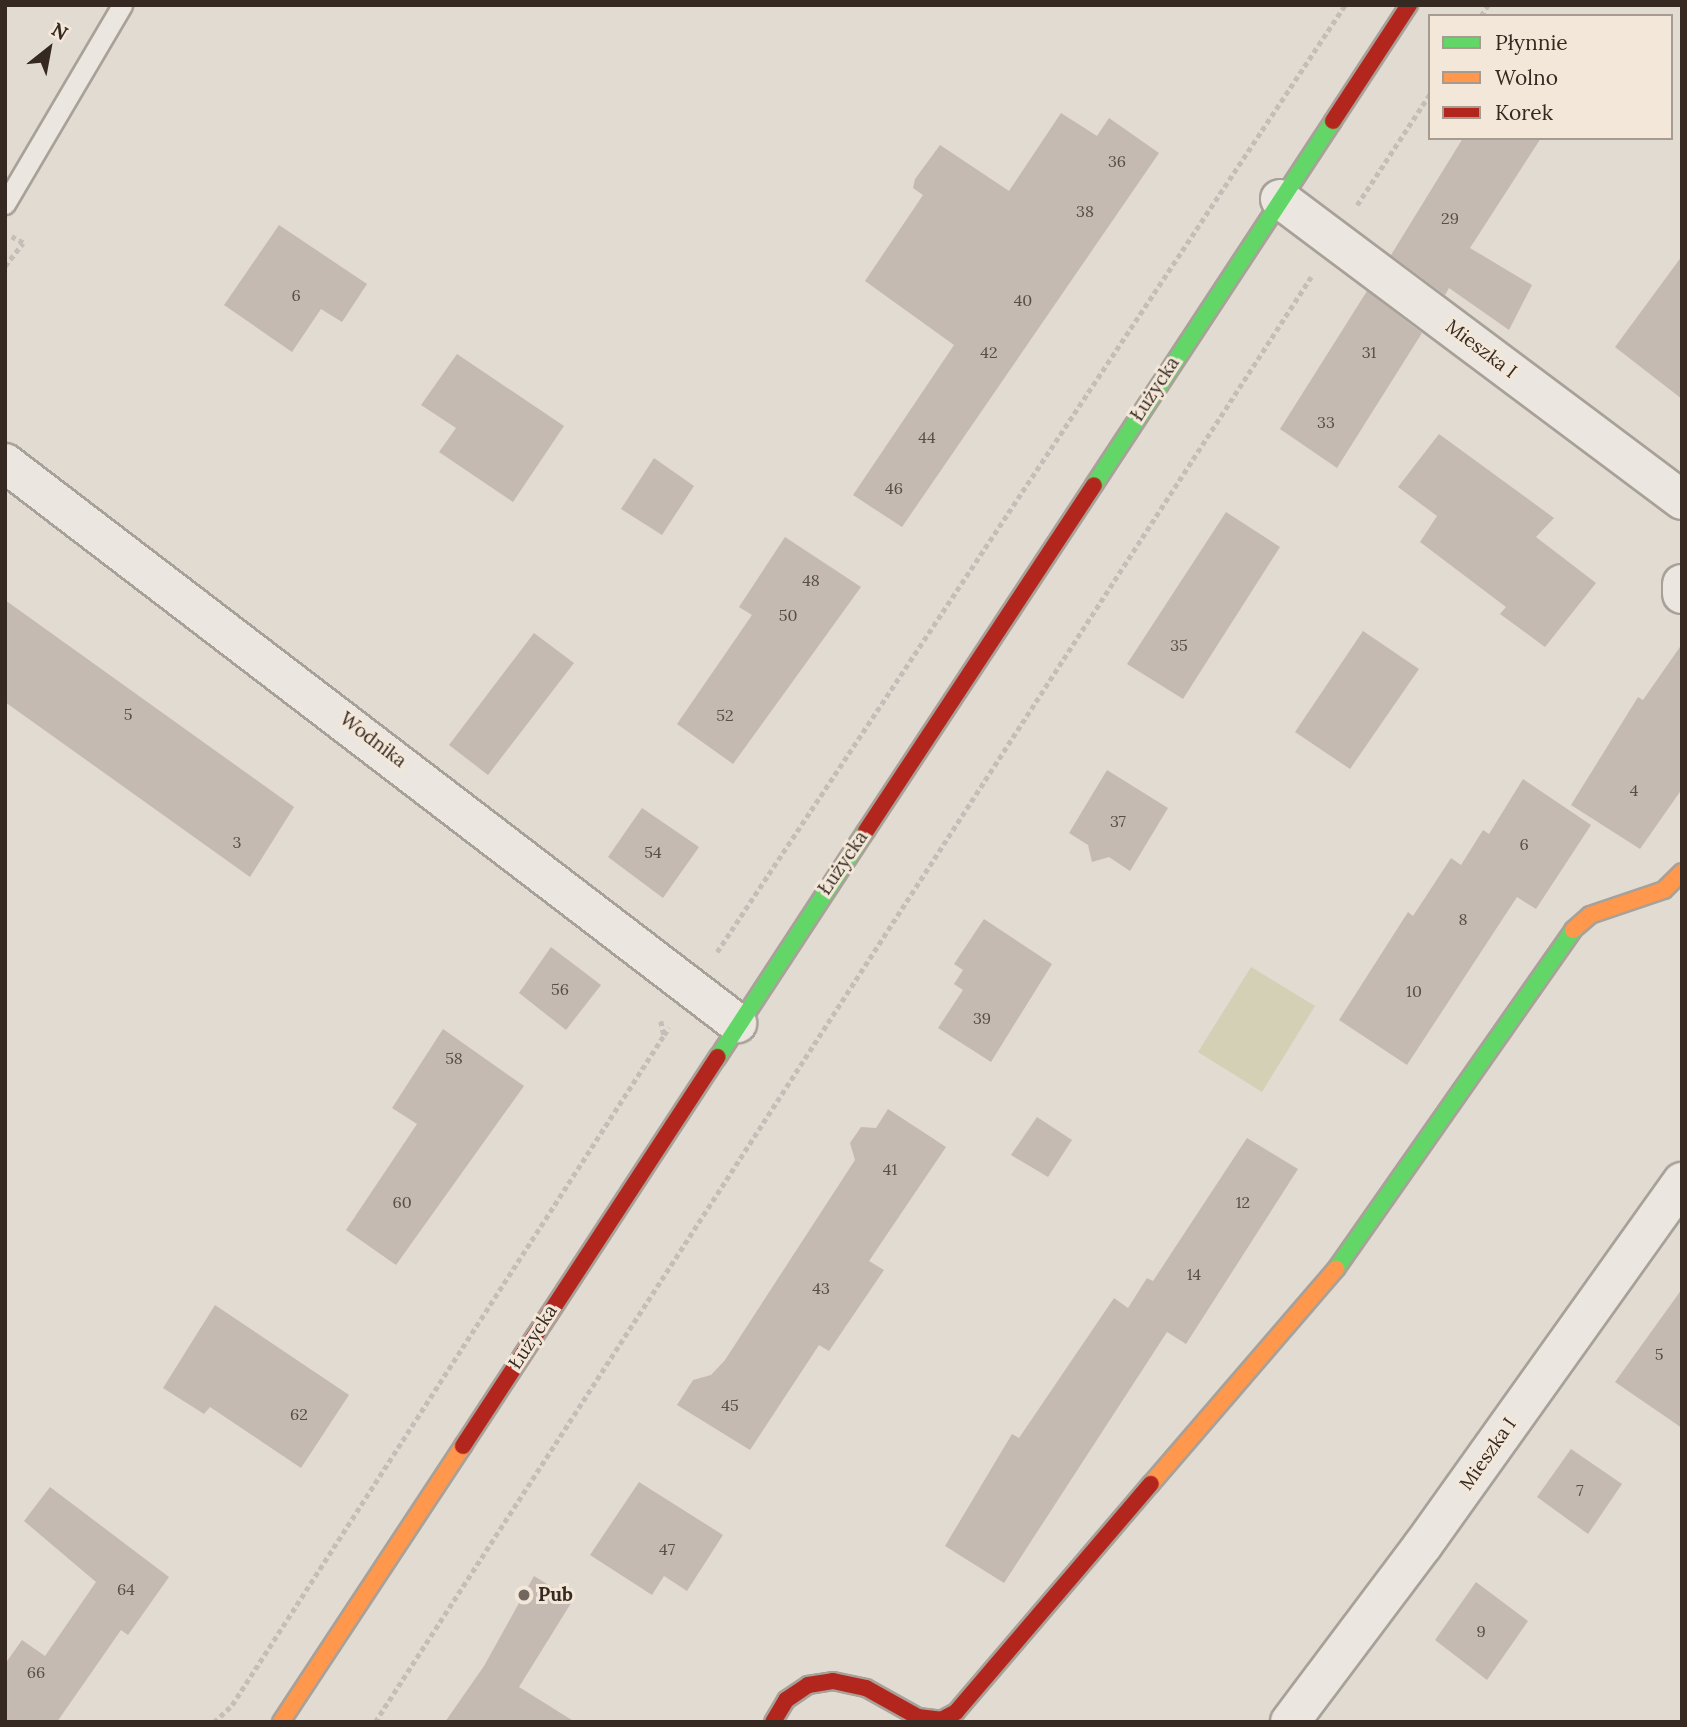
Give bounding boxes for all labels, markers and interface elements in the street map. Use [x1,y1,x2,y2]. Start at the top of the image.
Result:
north arrow [14,14,84,84]
legend [1428,14,1673,140]
text: N [47,17,72,45]
text: Płynnie [1495,29,1568,56]
text: Wolno [1495,64,1558,91]
text: Korek [1495,99,1553,126]
house number: 36 [1108,151,1126,171]
house number: 38 [1076,201,1094,221]
house number: 29 [1441,208,1459,228]
house number: 6 [291,285,301,305]
house number: 40 [1014,290,1032,310]
street label: Mieszka I [1441,315,1521,383]
house number: 42 [980,342,998,362]
house number: 31 [1362,342,1376,362]
street label: Łużycka [1126,353,1184,425]
house number: 33 [1317,412,1335,432]
house number: 44 [918,427,936,447]
house number: 46 [885,478,903,498]
house number: 48 [802,570,820,590]
house number: 50 [779,605,797,625]
house number: 35 [1170,635,1188,655]
house number: 5 [124,704,132,724]
house number: 52 [716,705,734,725]
street label: Wodnika [335,708,411,772]
house number: 4 [1630,780,1638,800]
house number: 37 [1110,811,1126,831]
street label: Łużycka [813,827,873,899]
house number: 3 [233,832,241,852]
house number: 6 [1519,834,1529,854]
house number: 54 [644,842,662,862]
house number: 8 [1459,909,1467,929]
house number: 56 [551,979,569,999]
house number: 10 [1406,981,1422,1001]
house number: 39 [973,1008,991,1028]
house number: 58 [445,1048,463,1068]
house number: 41 [883,1159,897,1179]
house number: 60 [392,1192,412,1212]
house number: 12 [1236,1192,1250,1212]
house number: 14 [1187,1264,1201,1284]
house number: 43 [812,1278,830,1298]
street label: Łużycka [504,1301,562,1373]
house number: 5 [1655,1344,1663,1364]
house number: 45 [721,1395,739,1415]
house number: 62 [290,1404,308,1424]
street label: Mieszka I [1455,1413,1521,1495]
house number: 7 [1576,1480,1584,1500]
house number: 47 [659,1539,675,1559]
house number: 64 [117,1579,135,1599]
place label: Pub [538,1584,573,1606]
marker: Pub [516,1587,532,1603]
house number: 9 [1476,1621,1486,1641]
house number: 66 [27,1662,45,1682]

